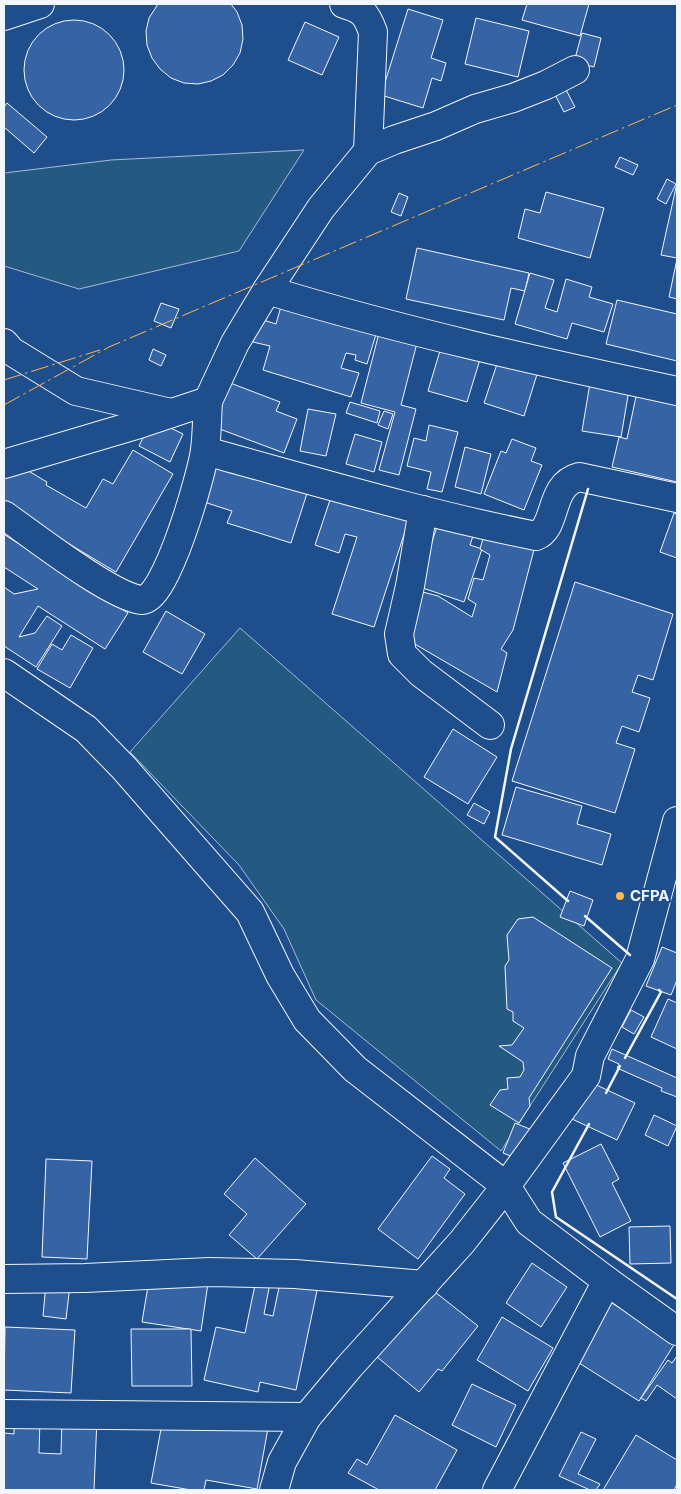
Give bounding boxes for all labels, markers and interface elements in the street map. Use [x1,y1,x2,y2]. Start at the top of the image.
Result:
place label: CFPA [630,886,670,905]
marker: CFPA [614,890,626,902]

